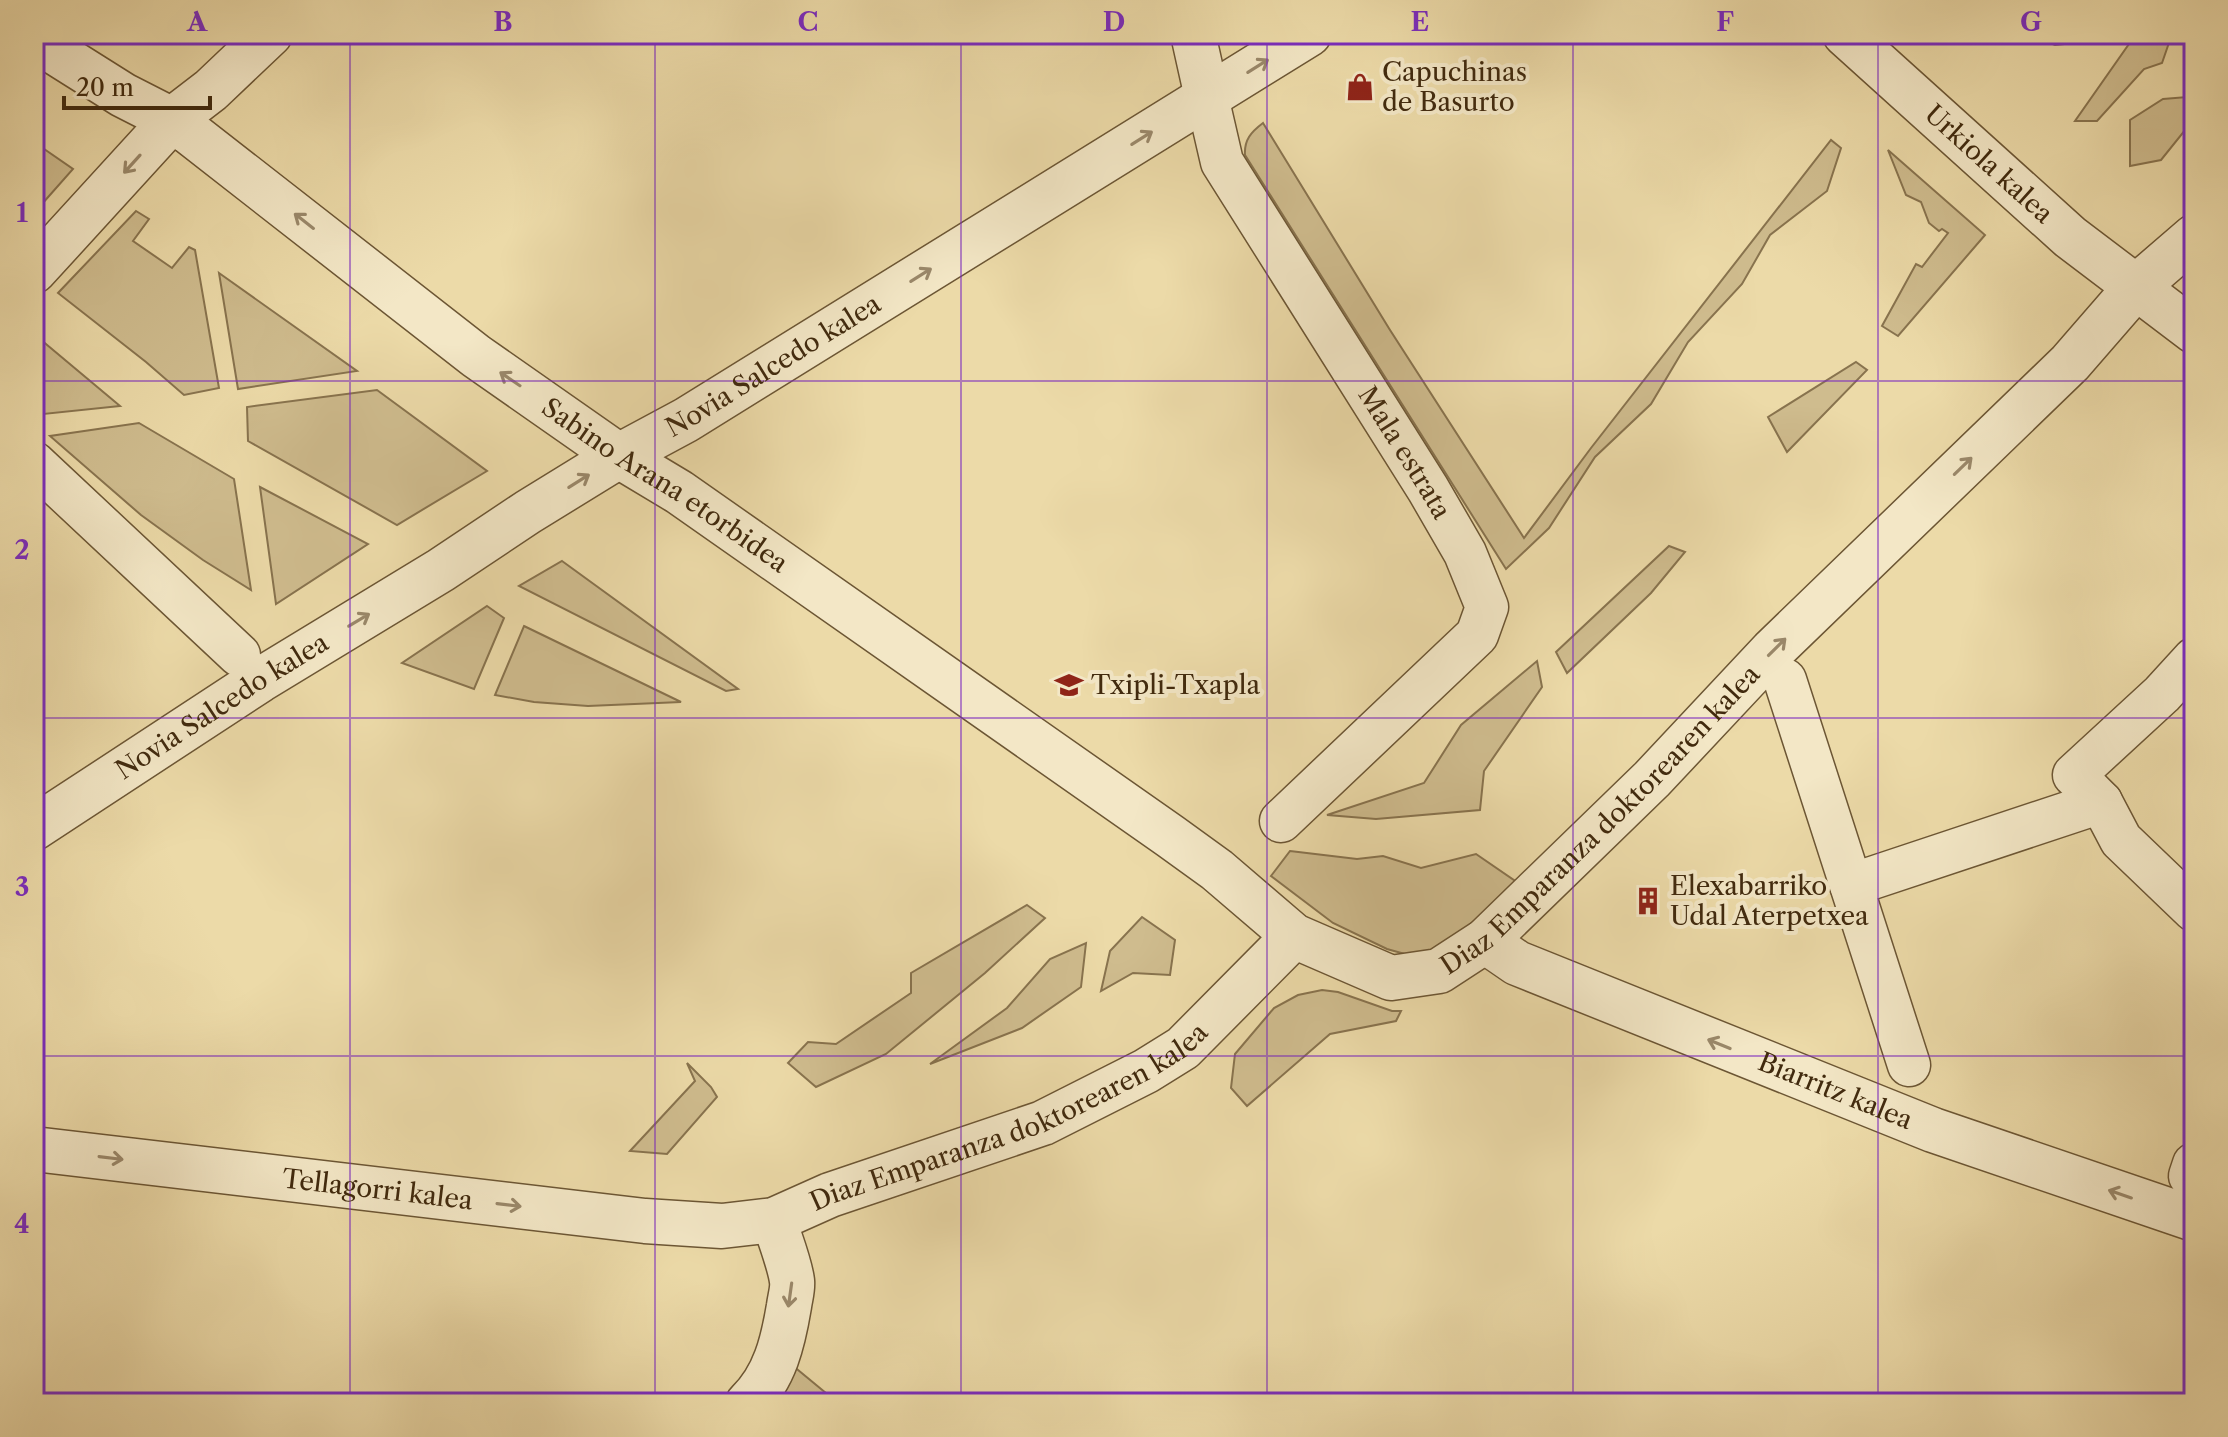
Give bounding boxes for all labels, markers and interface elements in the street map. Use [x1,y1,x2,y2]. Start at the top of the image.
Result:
text: A [186,6,208,38]
text: B [493,6,513,38]
text: C [798,6,818,38]
text: D [1103,6,1125,38]
text: E [1411,6,1429,38]
text: F [1716,6,1734,38]
text: G [2020,6,2042,38]
place label: Capuchinas de Basurto [1382,56,1527,118]
one-way arrow [1246,57,1269,73]
scale bar [64,60,210,110]
shop icon: Capuchinas de Basurto [1345,72,1375,102]
text: 20 m [76,73,134,102]
street label: Urkiola kalea [1918,98,2060,230]
one-way arrow [1130,129,1153,145]
one-way arrow [123,153,141,173]
text: 1 [16,197,28,229]
one-way arrow [293,212,315,229]
one-way arrow [909,266,932,282]
street label: Novia Salcedo kalea [660,287,887,444]
one-way arrow [499,371,521,387]
street label: Mala estrata [1351,380,1458,525]
street label: Sabino Arana etorbidea [536,391,794,580]
one-way arrow [1953,457,1972,476]
one-way arrow [567,473,590,489]
text: 2 [14,534,30,566]
one-way arrow [347,612,370,628]
street label: Novia Salcedo kalea [110,626,334,786]
one-way arrow [1767,638,1786,657]
street label: Diaz Emparanza doktorearen kalea [1434,658,1767,982]
place label: Txipli-Txapla [1091,669,1260,701]
school or university icon: Txipli-Txapla [1054,670,1084,700]
place label: Elexabarriko Udal Aterpetxea [1670,870,1869,932]
text: 3 [15,871,29,903]
building icon: Elexabarriko Udal Aterpetxea [1633,886,1663,916]
street label: Diaz Emparanza doktorearen kalea [805,1016,1215,1218]
one-way arrow [1707,1036,1732,1050]
street label: Biarritz kalea [1754,1046,1917,1136]
one-way arrow [98,1151,124,1166]
street label: Tellagorri kalea [281,1162,475,1217]
one-way arrow [2108,1185,2133,1200]
one-way arrow [495,1197,522,1212]
text: 4 [14,1208,30,1240]
one-way arrow [782,1282,797,1308]

